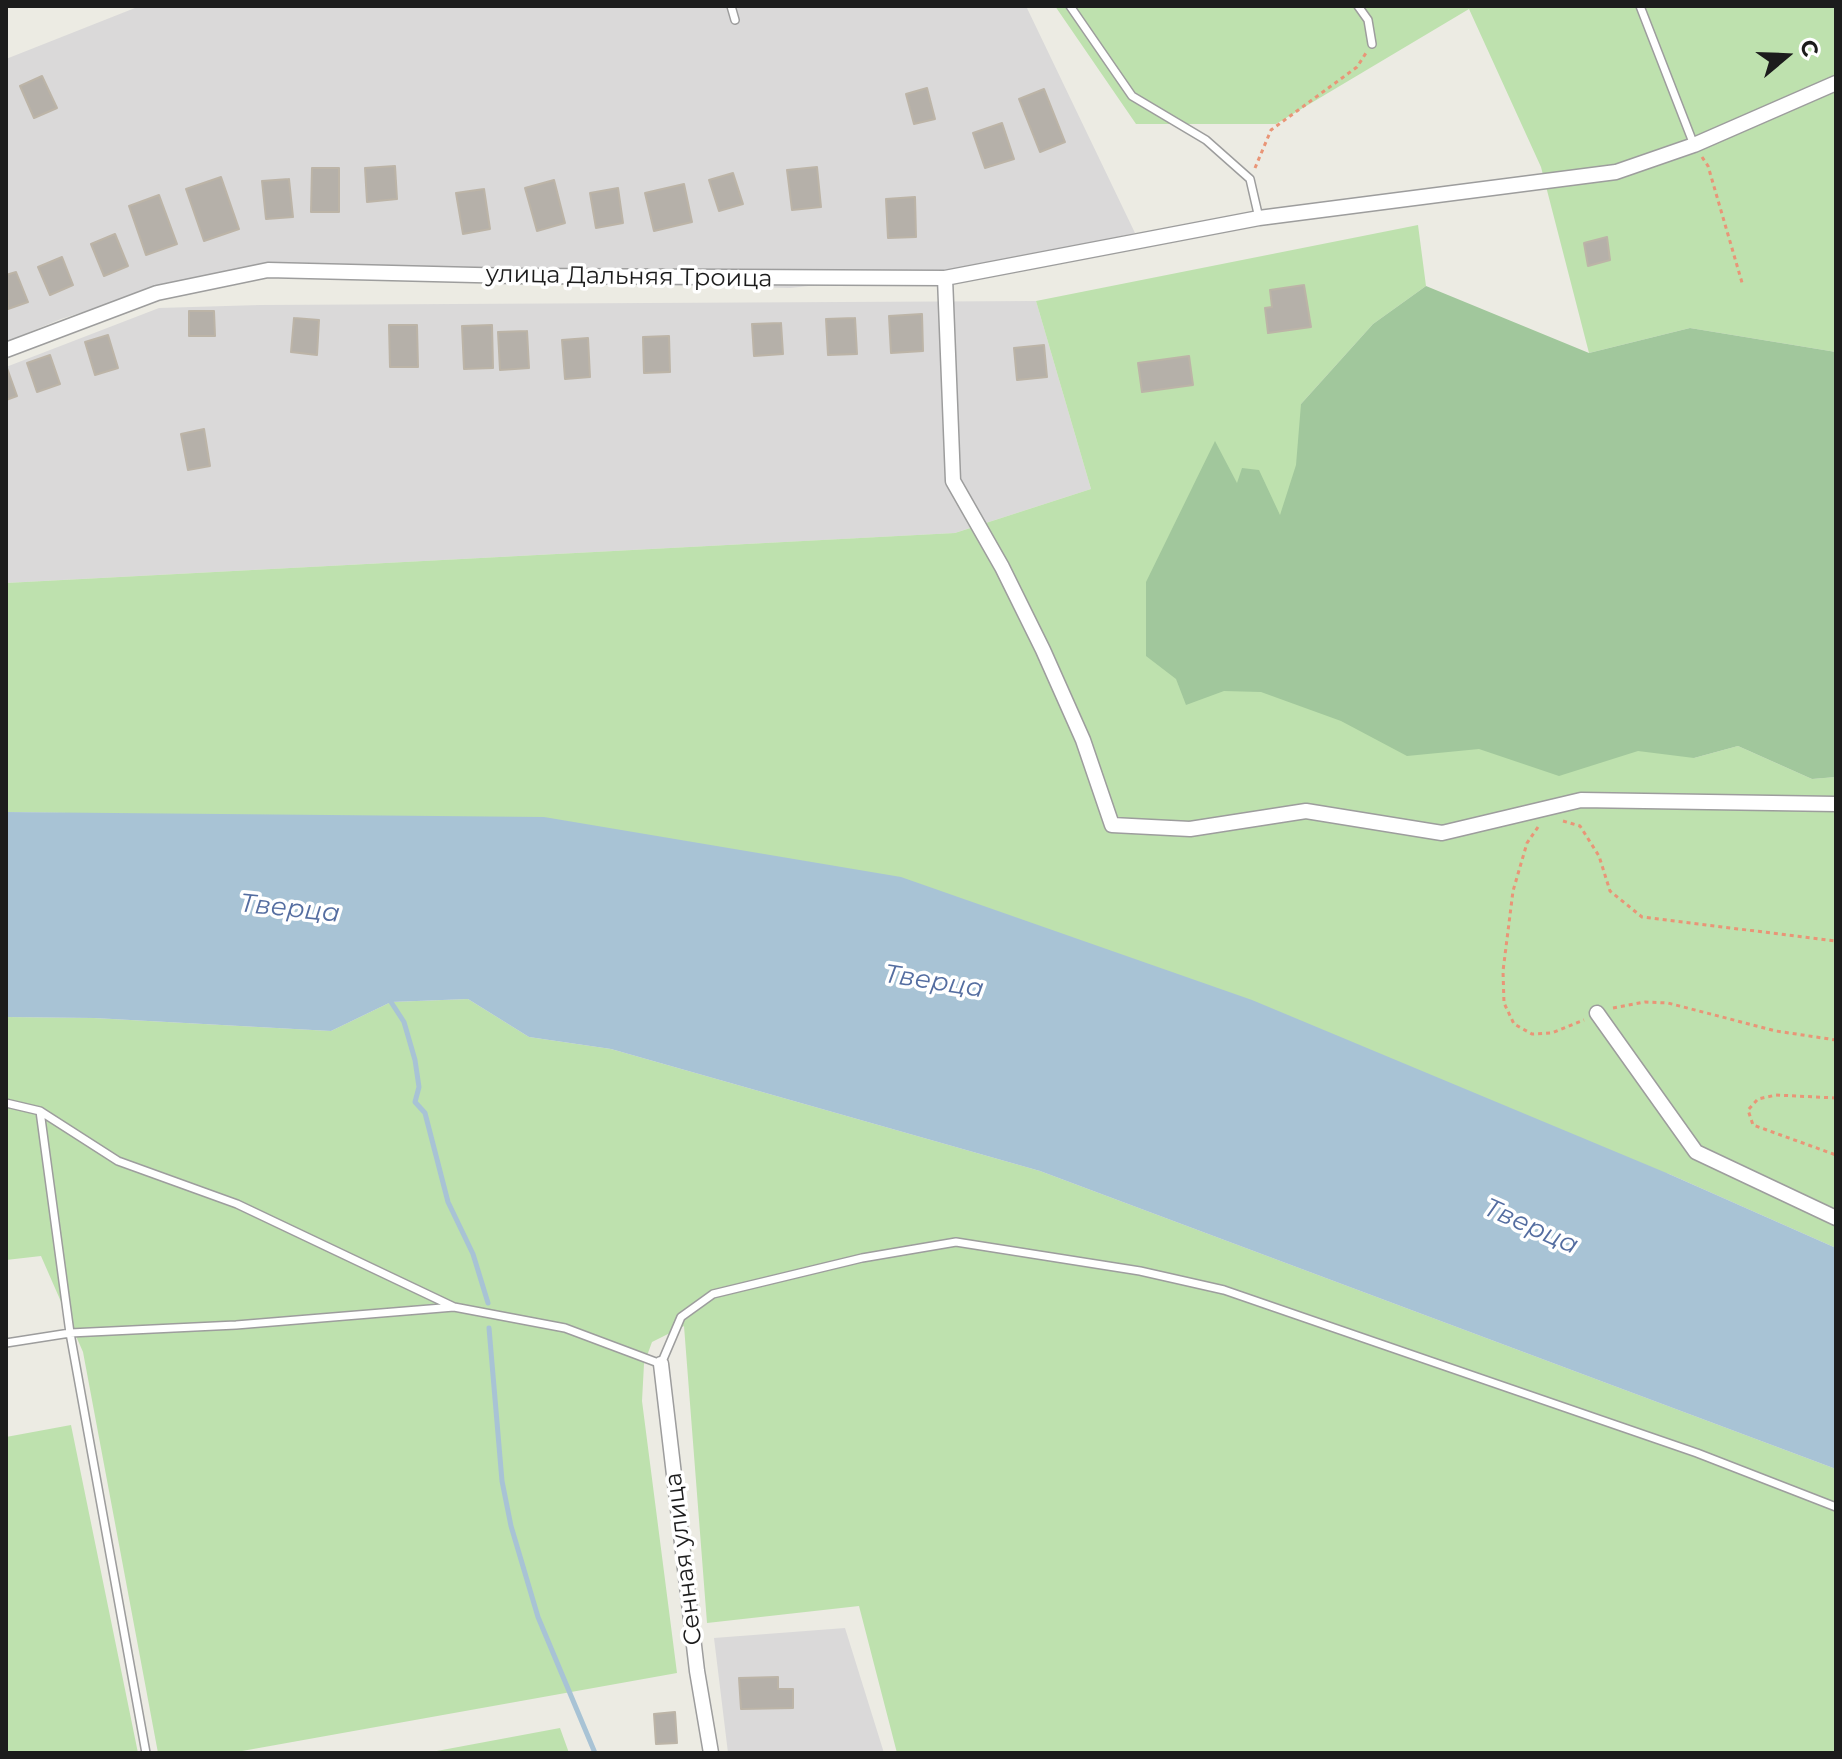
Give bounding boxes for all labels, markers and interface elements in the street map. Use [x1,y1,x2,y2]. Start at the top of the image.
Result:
north arrow [1746,16,1826,96]
text: С [1794,36,1825,60]
street label: улица Дальняя Троица [485,260,773,294]
water label: Тверца [239,888,341,930]
water label: Тверца [882,959,986,1005]
water label: Тверца [1479,1192,1583,1262]
street label: Сенная улица [659,1471,709,1647]

